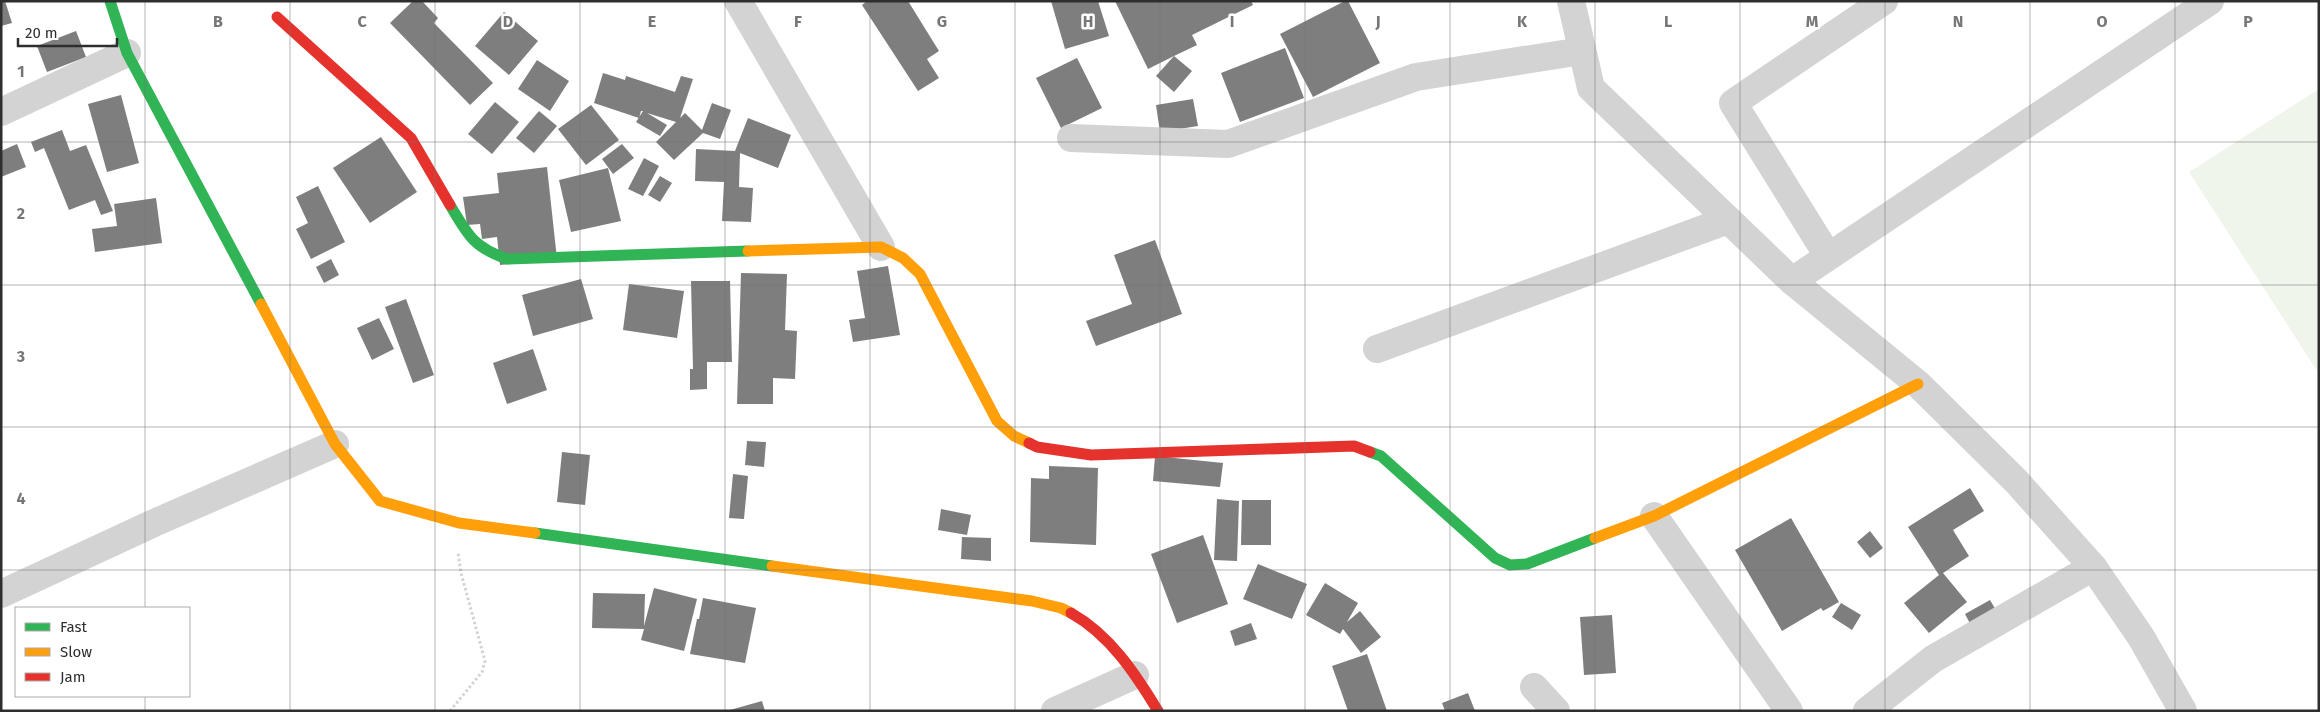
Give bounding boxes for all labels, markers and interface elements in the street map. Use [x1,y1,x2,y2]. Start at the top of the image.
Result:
text: B [213,12,223,31]
text: C [357,12,367,31]
text: D [503,12,513,31]
text: E [648,12,656,31]
text: F [794,12,802,31]
text: G [937,12,947,31]
text: H [1083,12,1093,31]
text: I [1230,12,1234,31]
text: J [1374,12,1381,31]
text: K [1517,12,1528,31]
text: L [1664,12,1672,31]
text: M [1806,12,1819,31]
text: N [1953,12,1963,31]
text: O [2096,12,2108,31]
text: P [2243,12,2253,31]
scale bar [18,15,116,47]
text: 20 m [25,24,58,42]
text: 1 [17,62,25,81]
text: 2 [17,204,25,223]
text: 3 [16,347,25,366]
text: 4 [16,489,26,508]
legend [15,607,190,697]
text: Fast [60,618,87,636]
text: Slow [60,643,92,661]
text: Jam [60,668,86,686]

